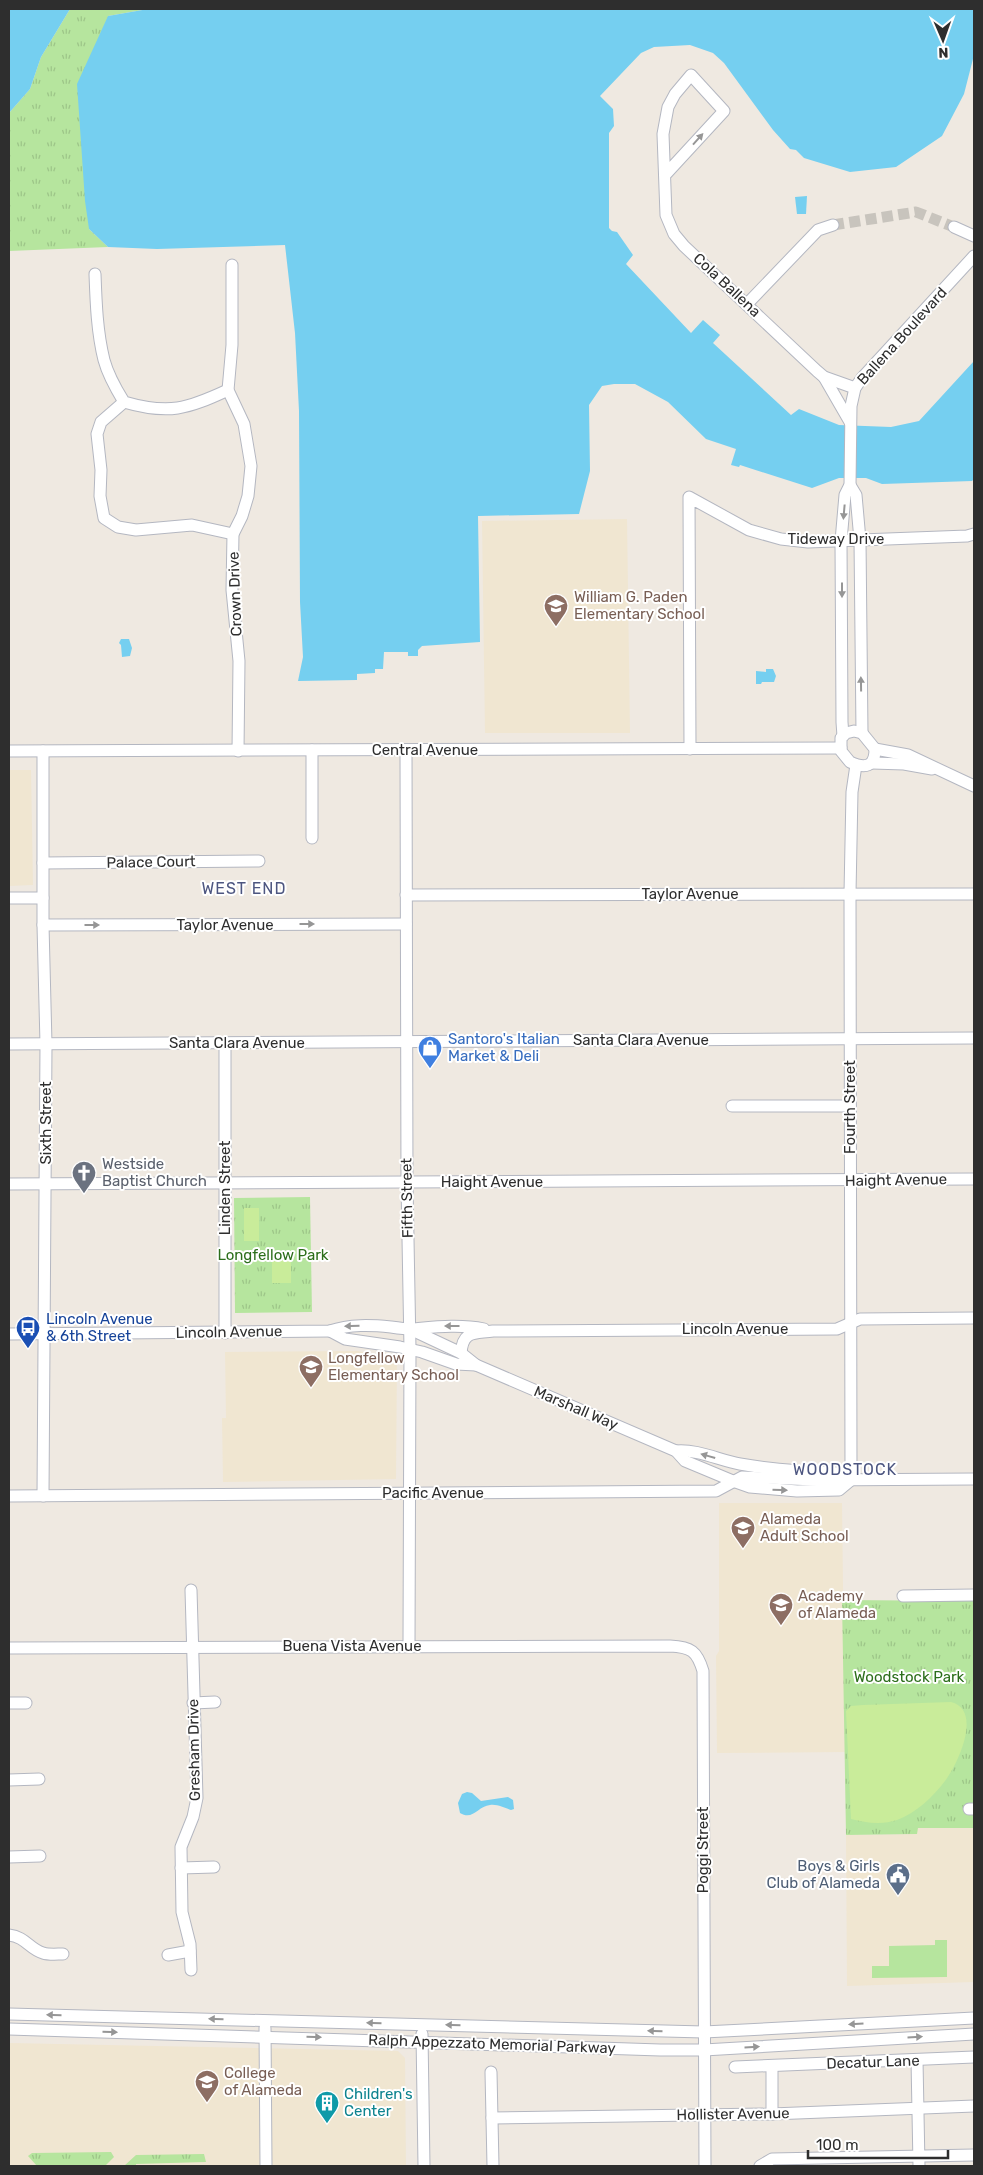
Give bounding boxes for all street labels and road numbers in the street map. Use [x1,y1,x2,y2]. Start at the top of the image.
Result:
street label: Cola Ballena [690,249,764,321]
street label: Ballena Boulevard [853,283,951,389]
street label: Tideway Drive [788,530,884,548]
street label: Crown Drive [225,551,245,637]
street label: Central Avenue [372,741,478,759]
street label: Palace Court [106,852,196,872]
street label: Taylor Avenue [641,885,739,903]
street label: Taylor Avenue [176,916,274,934]
street label: Santa Clara Avenue [573,1031,709,1049]
street label: Santa Clara Avenue [169,1034,305,1052]
street label: Fourth Street [841,1060,859,1154]
street label: Sixth Street [37,1081,55,1165]
street label: Linden Street [216,1141,234,1235]
street label: Fifth Street [397,1158,417,1238]
street label: Haight Avenue [845,1170,947,1190]
street label: Haight Avenue [441,1173,543,1191]
street label: Lincoln Avenue [682,1320,788,1338]
street label: Lincoln Avenue [176,1322,282,1342]
street label: Marshall Way [531,1382,621,1434]
street label: Pacific Avenue [382,1484,484,1502]
street label: Buena Vista Avenue [282,1637,422,1655]
street label: Gresham Drive [184,1699,204,1801]
street label: Poggi Street [694,1807,712,1893]
street label: Ralph Appezzato Memorial Parkway [368,2031,616,2057]
street label: Decatur Lane [826,2051,920,2073]
street label: Hollister Avenue [676,2104,790,2124]

